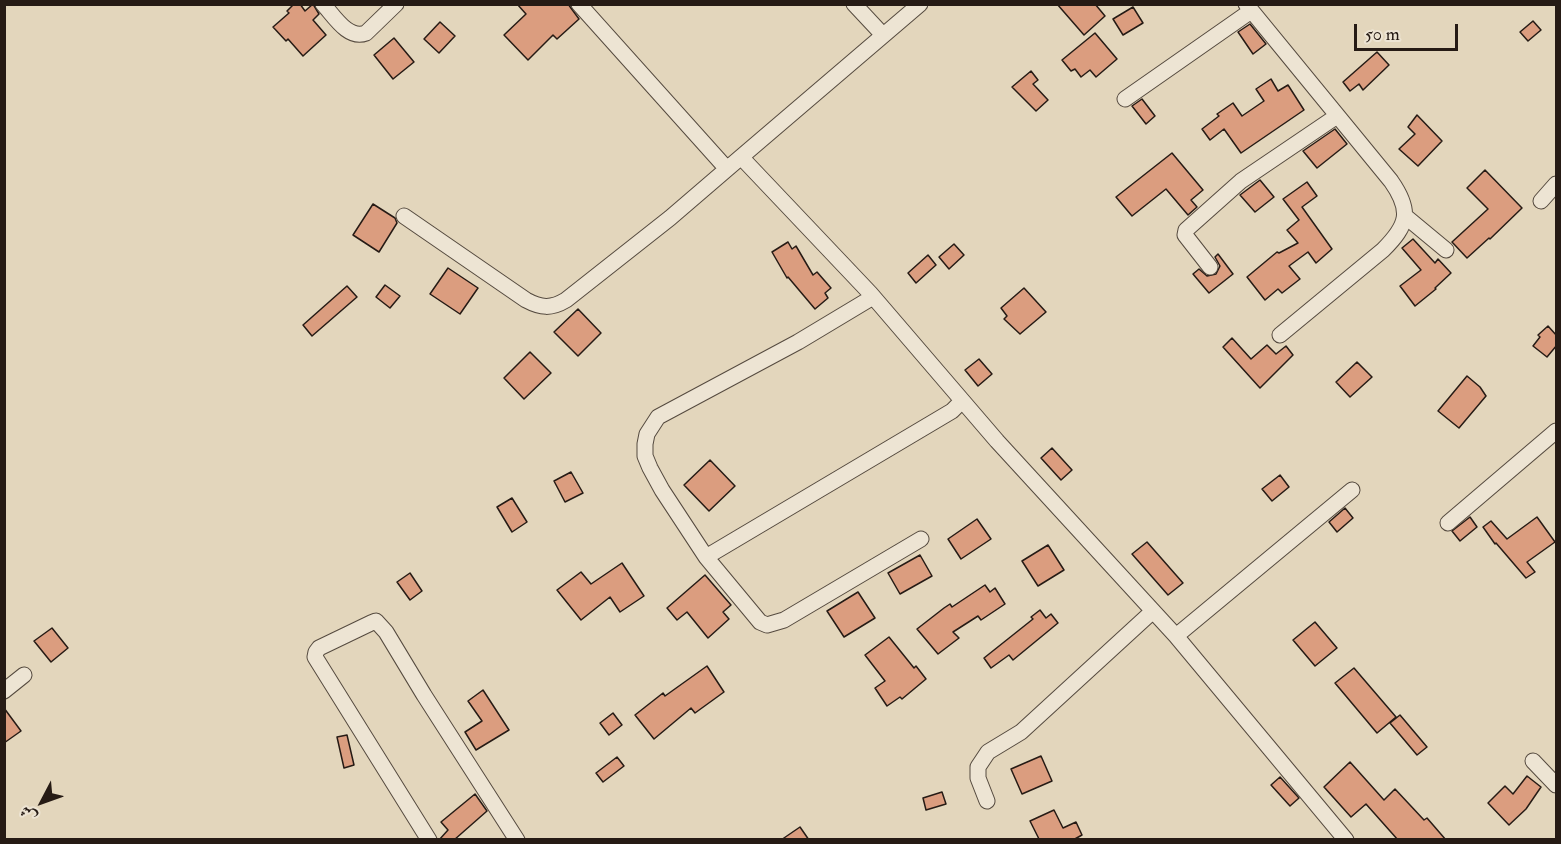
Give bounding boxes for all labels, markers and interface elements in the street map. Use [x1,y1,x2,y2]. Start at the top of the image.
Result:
scale bar [1357,12,1460,50]
text: 50 m [1365,23,1400,46]
north arrow [12,772,72,832]
text: ش [16,801,41,826]

